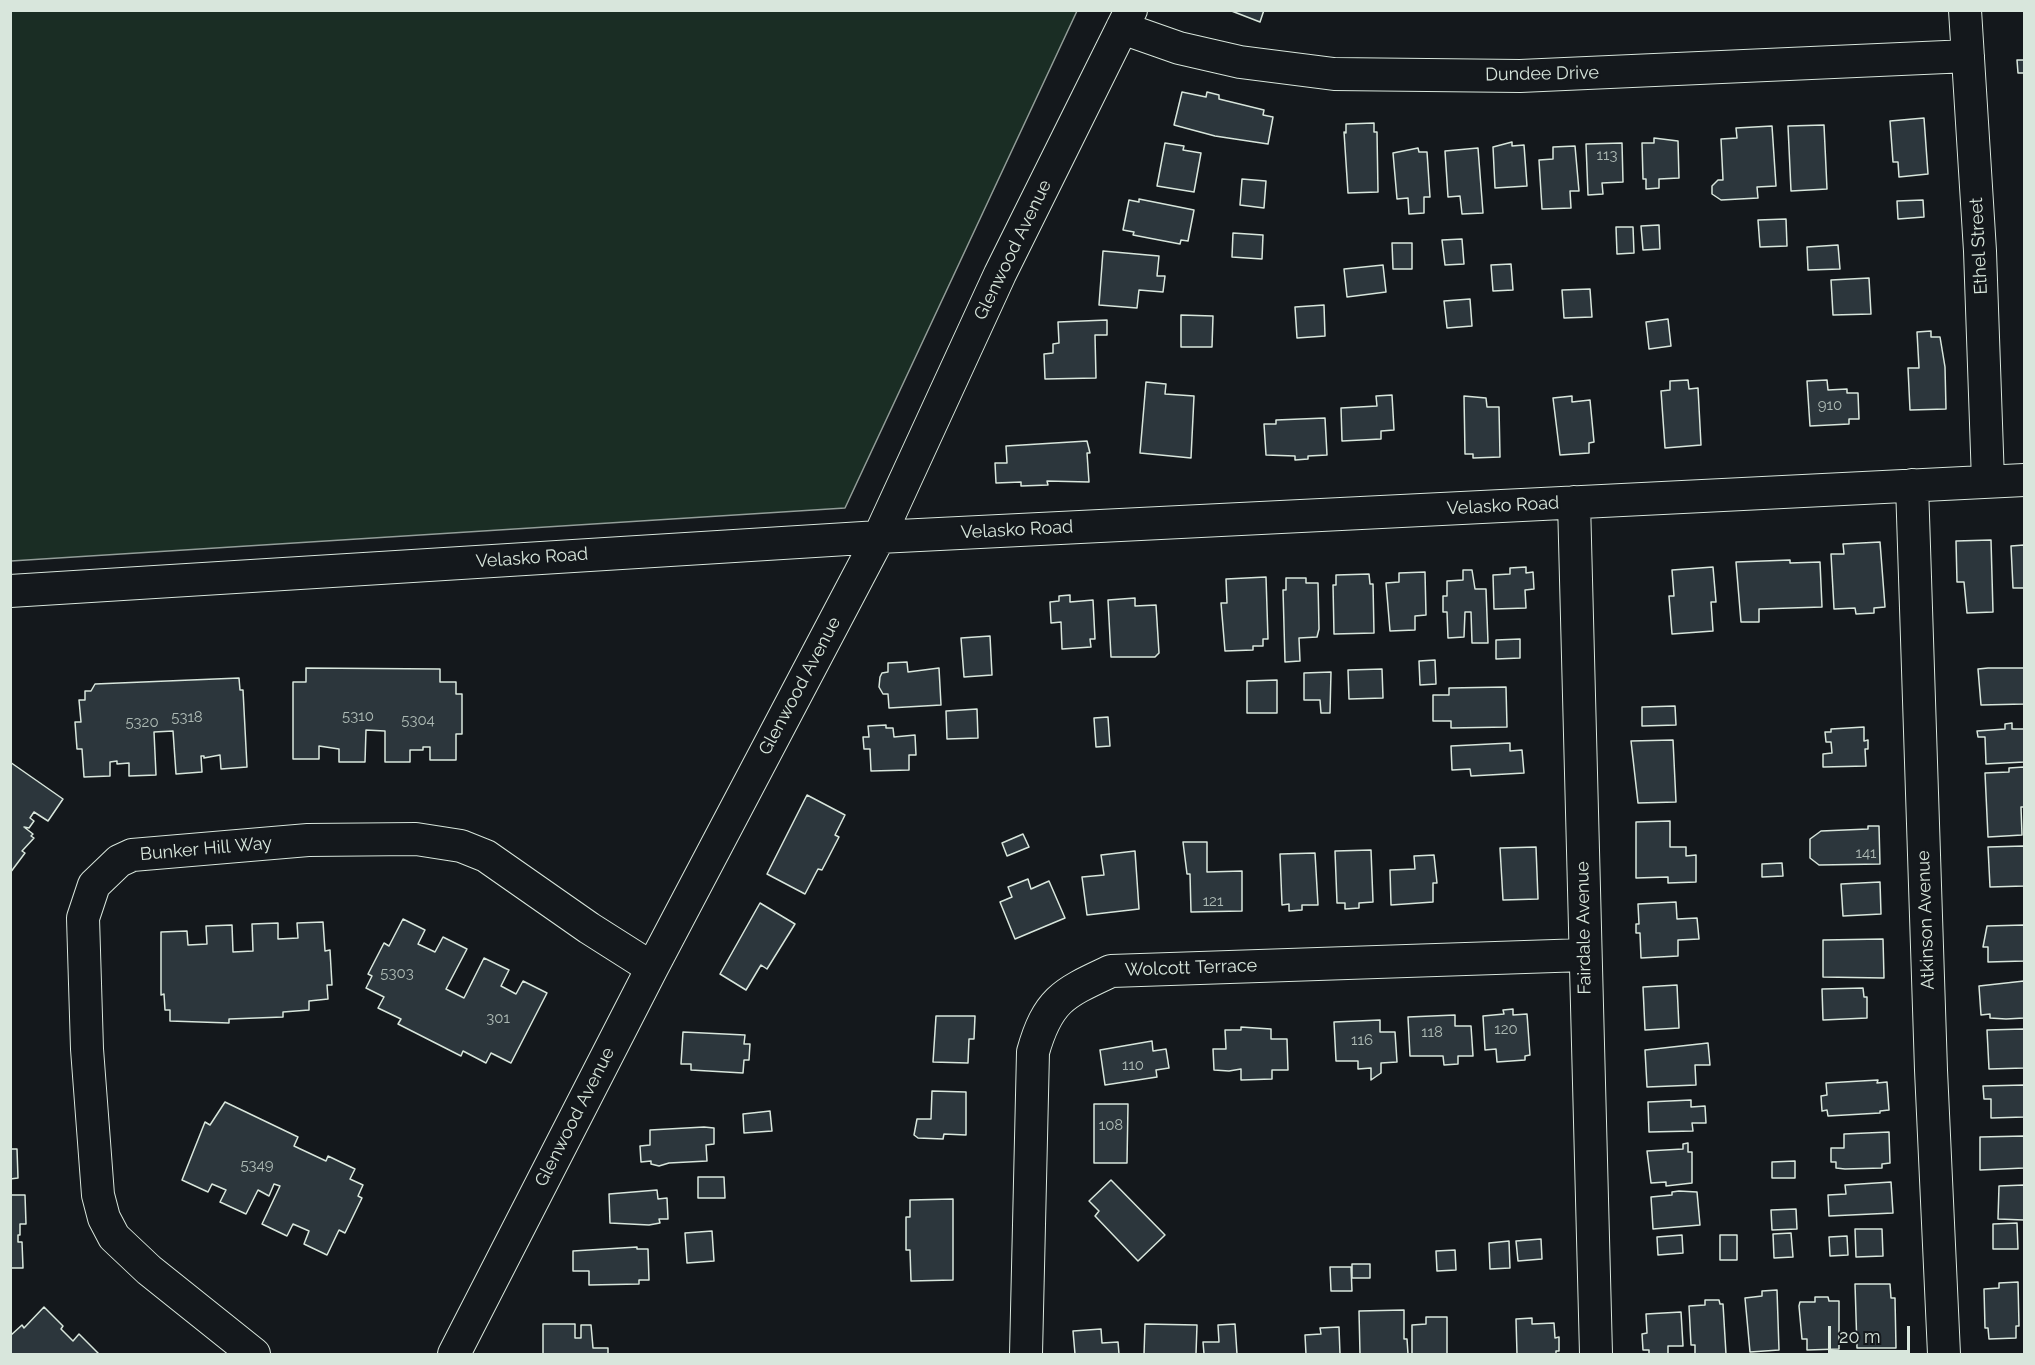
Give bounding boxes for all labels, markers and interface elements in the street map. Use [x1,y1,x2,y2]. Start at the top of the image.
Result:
street label: Dundee Drive [1485,62,1599,86]
house number: 113 [1597,146,1617,164]
street label: Glenwood Avenue [970,176,1056,324]
street label: Ethel Street [1966,197,1992,295]
house number: 910 [1818,396,1842,414]
street label: Velasko Road [1446,492,1560,520]
street label: Velasko Road [960,516,1074,544]
street label: Velasko Road [475,543,589,573]
street label: Glenwood Avenue [754,613,846,759]
house number: 5310 [342,707,374,725]
house number: 5318 [171,708,203,726]
house number: 5304 [401,711,435,729]
house number: 5320 [125,713,159,731]
street label: Bunker Hill Way [139,832,273,866]
house number: 141 [1855,844,1877,862]
street label: Atkinson Avenue [1913,850,1939,990]
street label: Fairdale Avenue [1572,861,1596,995]
house number: 121 [1203,892,1223,910]
street label: Wolcott Terrace [1124,955,1258,981]
house number: 5303 [380,964,414,982]
house number: 301 [486,1009,510,1027]
house number: 120 [1494,1020,1518,1038]
house number: 118 [1421,1023,1443,1041]
house number: 116 [1351,1031,1373,1049]
street label: Glenwood Avenue [531,1044,619,1190]
house number: 110 [1122,1056,1144,1074]
house number: 108 [1099,1116,1123,1134]
house number: 5349 [240,1156,274,1174]
scale bar [1831,1314,1914,1352]
text: 20 m [1839,1326,1881,1347]

